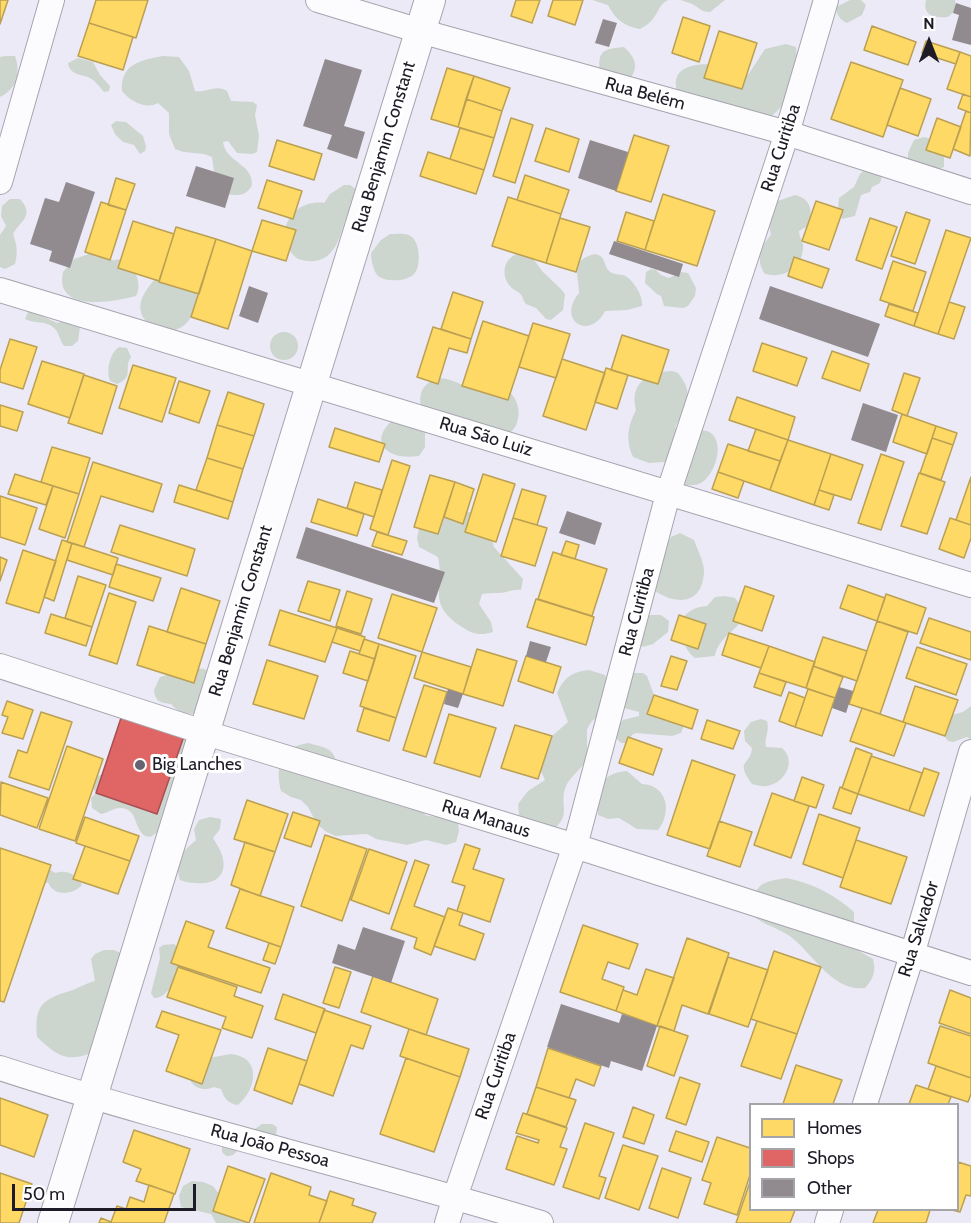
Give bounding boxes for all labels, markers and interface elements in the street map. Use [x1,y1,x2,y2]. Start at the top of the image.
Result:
north arrow [899,12,959,72]
text: N [923,14,935,33]
street label: Rua Benjamin Constant [348,59,420,235]
street label: Rua Belém [603,73,687,115]
street label: Rua Curitiba [757,101,805,195]
street label: Rua São Luiz [437,413,535,461]
street label: Rua Benjamin Constant [205,523,277,699]
street label: Rua Curitiba [615,565,659,659]
place label: Big Lanches [152,754,242,776]
marker: Big Lanches [133,758,147,772]
street label: Rua Manaus [439,795,533,843]
street label: Rua Salvador [894,879,944,979]
street label: Rua Curitiba [471,1029,521,1123]
legend [749,1103,959,1211]
text: Homes [807,1117,862,1139]
street label: Rua João Pessoa [208,1120,332,1172]
text: Shops [807,1147,855,1169]
scale bar [15,1172,200,1210]
text: Other [807,1177,852,1199]
text: 50 m [23,1183,65,1205]

